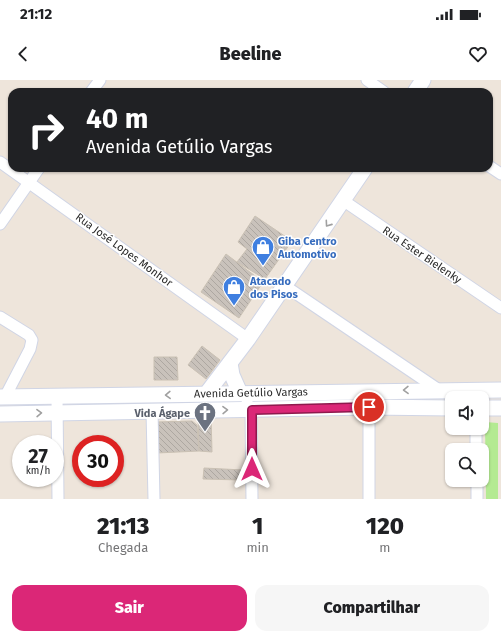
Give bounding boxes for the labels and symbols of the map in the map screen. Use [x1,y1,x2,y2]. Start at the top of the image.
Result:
street label: Rua José Lopes Monhor [73,210,176,290]
one-way arrow [326,219,333,226]
street label: Rua Ester Bielenky [380,224,464,287]
shop icon: Giba Centro Automotivo [250,234,276,267]
place label: Giba Centro Automotivo [277,235,337,261]
shop icon: Atacado dos Pisos [221,274,247,307]
place label: Atacado dos Pisos [249,275,298,301]
street label: Avenida Getúlio Vargas [194,386,308,400]
one-way arrow [403,386,409,395]
one-way arrow [165,390,171,399]
pin [352,390,386,424]
church icon: Vida Ágape [192,400,218,433]
place label: Vida Ágape [133,406,190,420]
one-way arrow [222,406,228,414]
one-way arrow [36,409,42,417]
speed limit sign: 30 [72,435,124,487]
position arrow [231,448,273,490]

